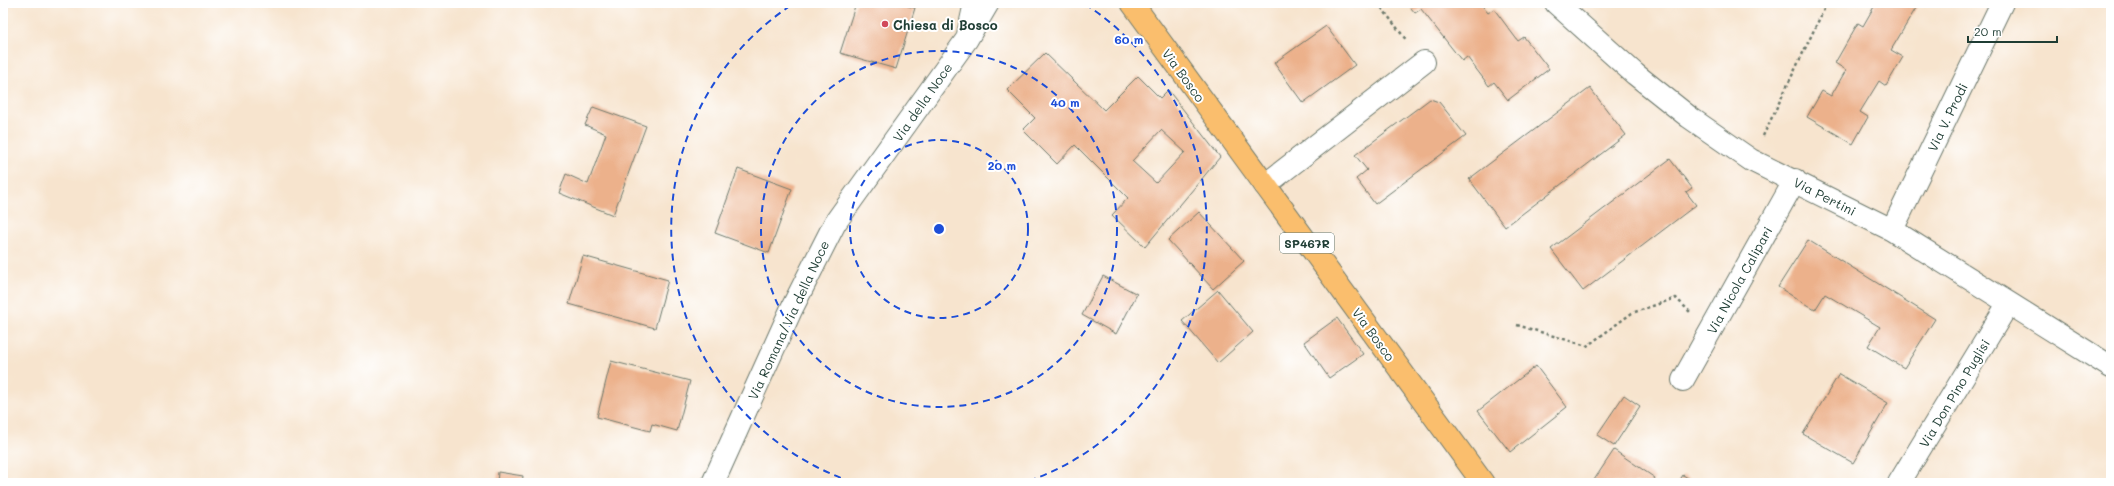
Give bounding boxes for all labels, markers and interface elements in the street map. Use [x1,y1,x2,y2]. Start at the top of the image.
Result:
place label: Chiesa di Bosco [893,16,998,33]
scale bar [1968,18,2057,44]
marker: Chiesa di Bosco [880,19,890,29]
text: 20 m [1974,23,2002,39]
text: 60 m [1115,31,1143,47]
street label: Via Bosco [1159,45,1209,105]
street label: Via della Noce [888,59,956,145]
street label: Via V. Prodi [1923,80,1971,154]
text: 40 m [1050,94,1080,110]
text: 20 m [988,157,1016,173]
street label: Via Pertini [1791,173,1859,219]
centre of rings [932,222,946,236]
street label: Via Nicola Calipari [1702,223,1776,337]
road number: SP467R [1280,233,1334,253]
street label: Via Romana/Via della Noce [744,238,832,402]
street label: Via Bosco [1349,304,1399,364]
street label: Via Don Pino Puglisi [1915,336,1993,450]

